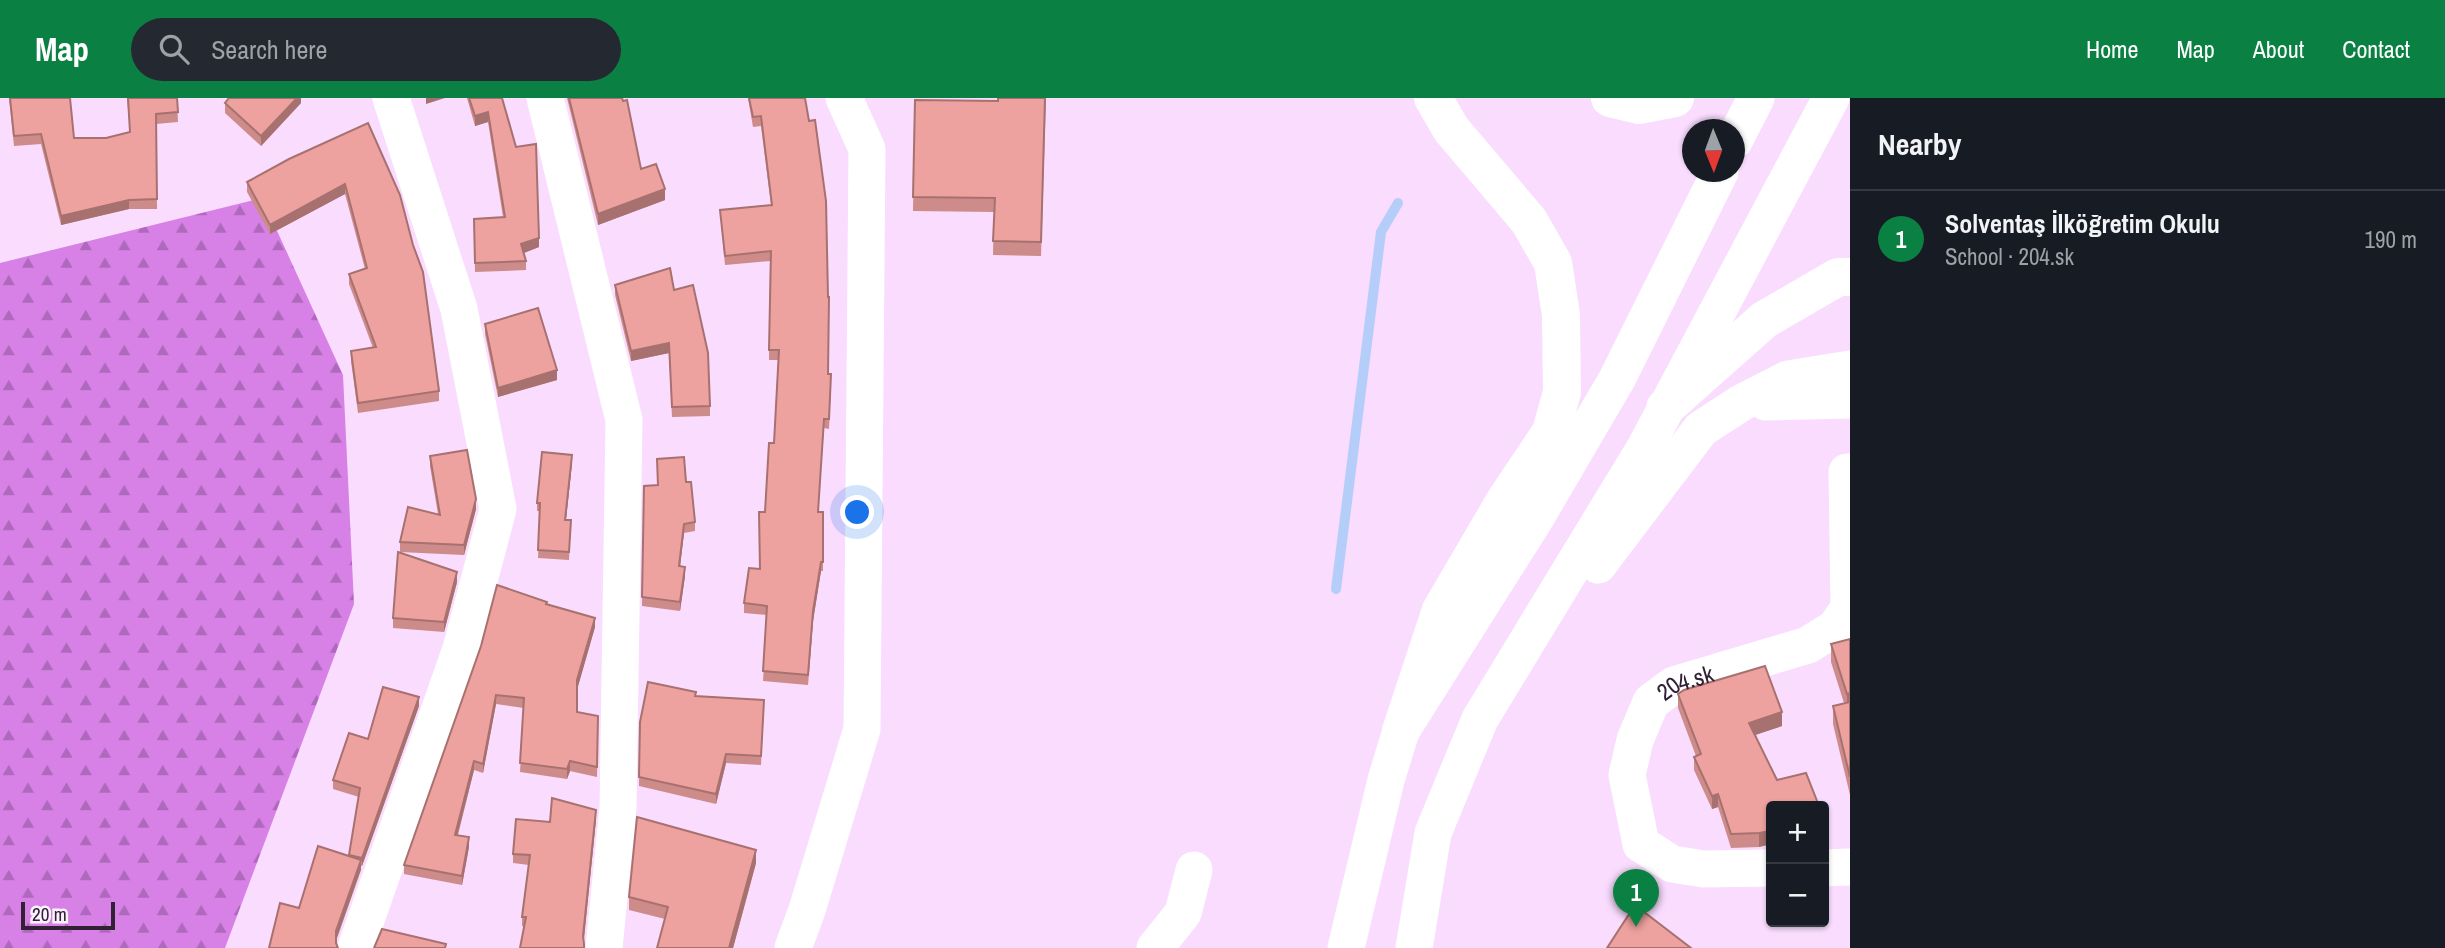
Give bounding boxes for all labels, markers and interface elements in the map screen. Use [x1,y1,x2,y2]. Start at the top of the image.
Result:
search box [131,18,621,81]
text: Map [35,27,89,71]
icon: search [155,30,193,68]
text: Search here [211,32,327,67]
text: Home [2086,33,2138,65]
text: Map [2176,33,2215,65]
text: About [2253,33,2304,65]
text: Contact [2342,33,2410,65]
north arrow [1682,119,1745,182]
text: Nearby [1878,124,1961,164]
text: Solventaş İlköğretim Okulu [1945,206,2220,241]
text: 1 [1896,224,1906,255]
text: 190 m [2365,224,2417,255]
text: School · 204.sk [1945,241,2074,272]
your location [840,495,874,529]
street label: 204.sk [1650,657,1717,707]
map controls [1766,801,1829,927]
button: + [1766,801,1829,864]
button: − [1766,864,1829,927]
pin: 1 [1613,869,1659,927]
scale bar [21,899,116,931]
text: 20 m [32,901,67,927]

